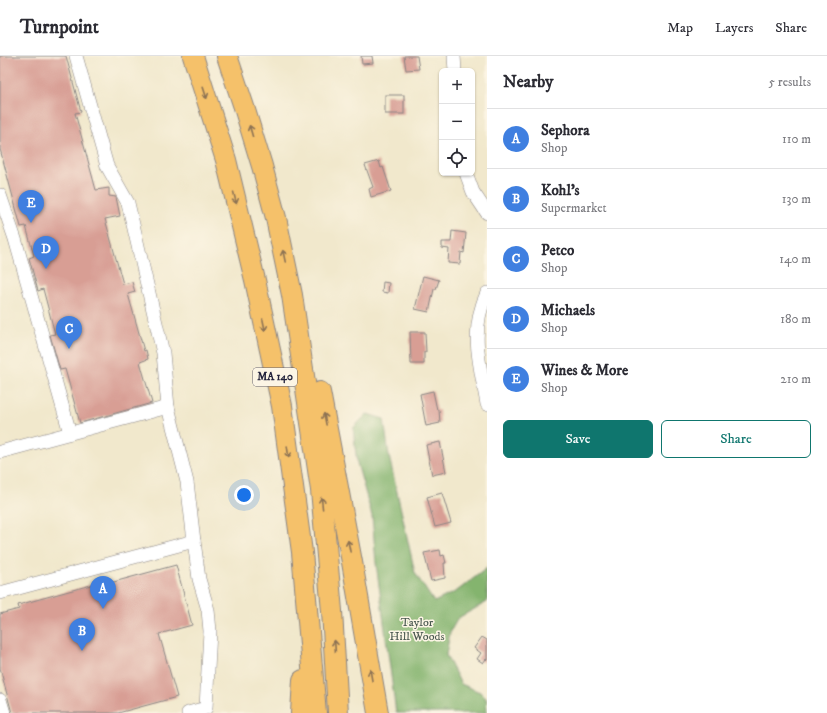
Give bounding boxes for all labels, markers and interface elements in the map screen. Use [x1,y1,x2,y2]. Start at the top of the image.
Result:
text: Turnpoint [20,16,99,39]
text: Map [667,19,693,37]
text: Layers [715,19,753,37]
text: Share [775,19,807,37]
map controls [439,68,475,176]
button: + [439,68,475,104]
text: Nearby [503,71,553,93]
text: 5 results [769,74,811,90]
one-way arrow [201,87,209,99]
button: − [439,104,475,140]
text: Sephora [541,121,590,140]
one-way arrow [247,124,254,137]
text: A [512,131,520,147]
text: 110 m [782,131,811,147]
button: locate [439,140,475,176]
text: Shop [541,140,567,156]
text: Kohl's [541,181,580,200]
pin: E [18,190,44,223]
one-way arrow [232,191,239,204]
text: B [512,191,520,207]
text: 130 m [782,191,811,207]
text: Supermarket [541,200,607,216]
pin: D [33,236,59,269]
text: Petco [541,241,574,260]
one-way arrow [279,250,287,263]
text: C [512,251,520,267]
text: 140 m [779,251,811,267]
text: Shop [541,260,567,276]
text: Michaels [541,301,595,320]
text: D [511,311,521,327]
text: 180 m [780,311,811,327]
pin: C [56,316,82,349]
one-way arrow [261,318,269,331]
text: Shop [541,320,567,336]
text: Wines & More [541,361,628,380]
road number: MA 140 [253,368,297,386]
text: E [511,371,521,387]
text: 210 m [780,371,811,387]
text: Shop [541,380,567,396]
one-way arrow [321,413,329,426]
button: Save [503,420,653,458]
button: Share [661,420,811,458]
one-way arrow [284,445,292,458]
your location [234,485,254,505]
one-way arrow [318,497,326,510]
one-way arrow [345,540,353,553]
pin: A [90,576,116,609]
park label: Taylor Hill Woods [389,615,445,644]
pin: B [69,618,95,651]
one-way arrow [331,640,338,653]
one-way arrow [367,668,375,681]

